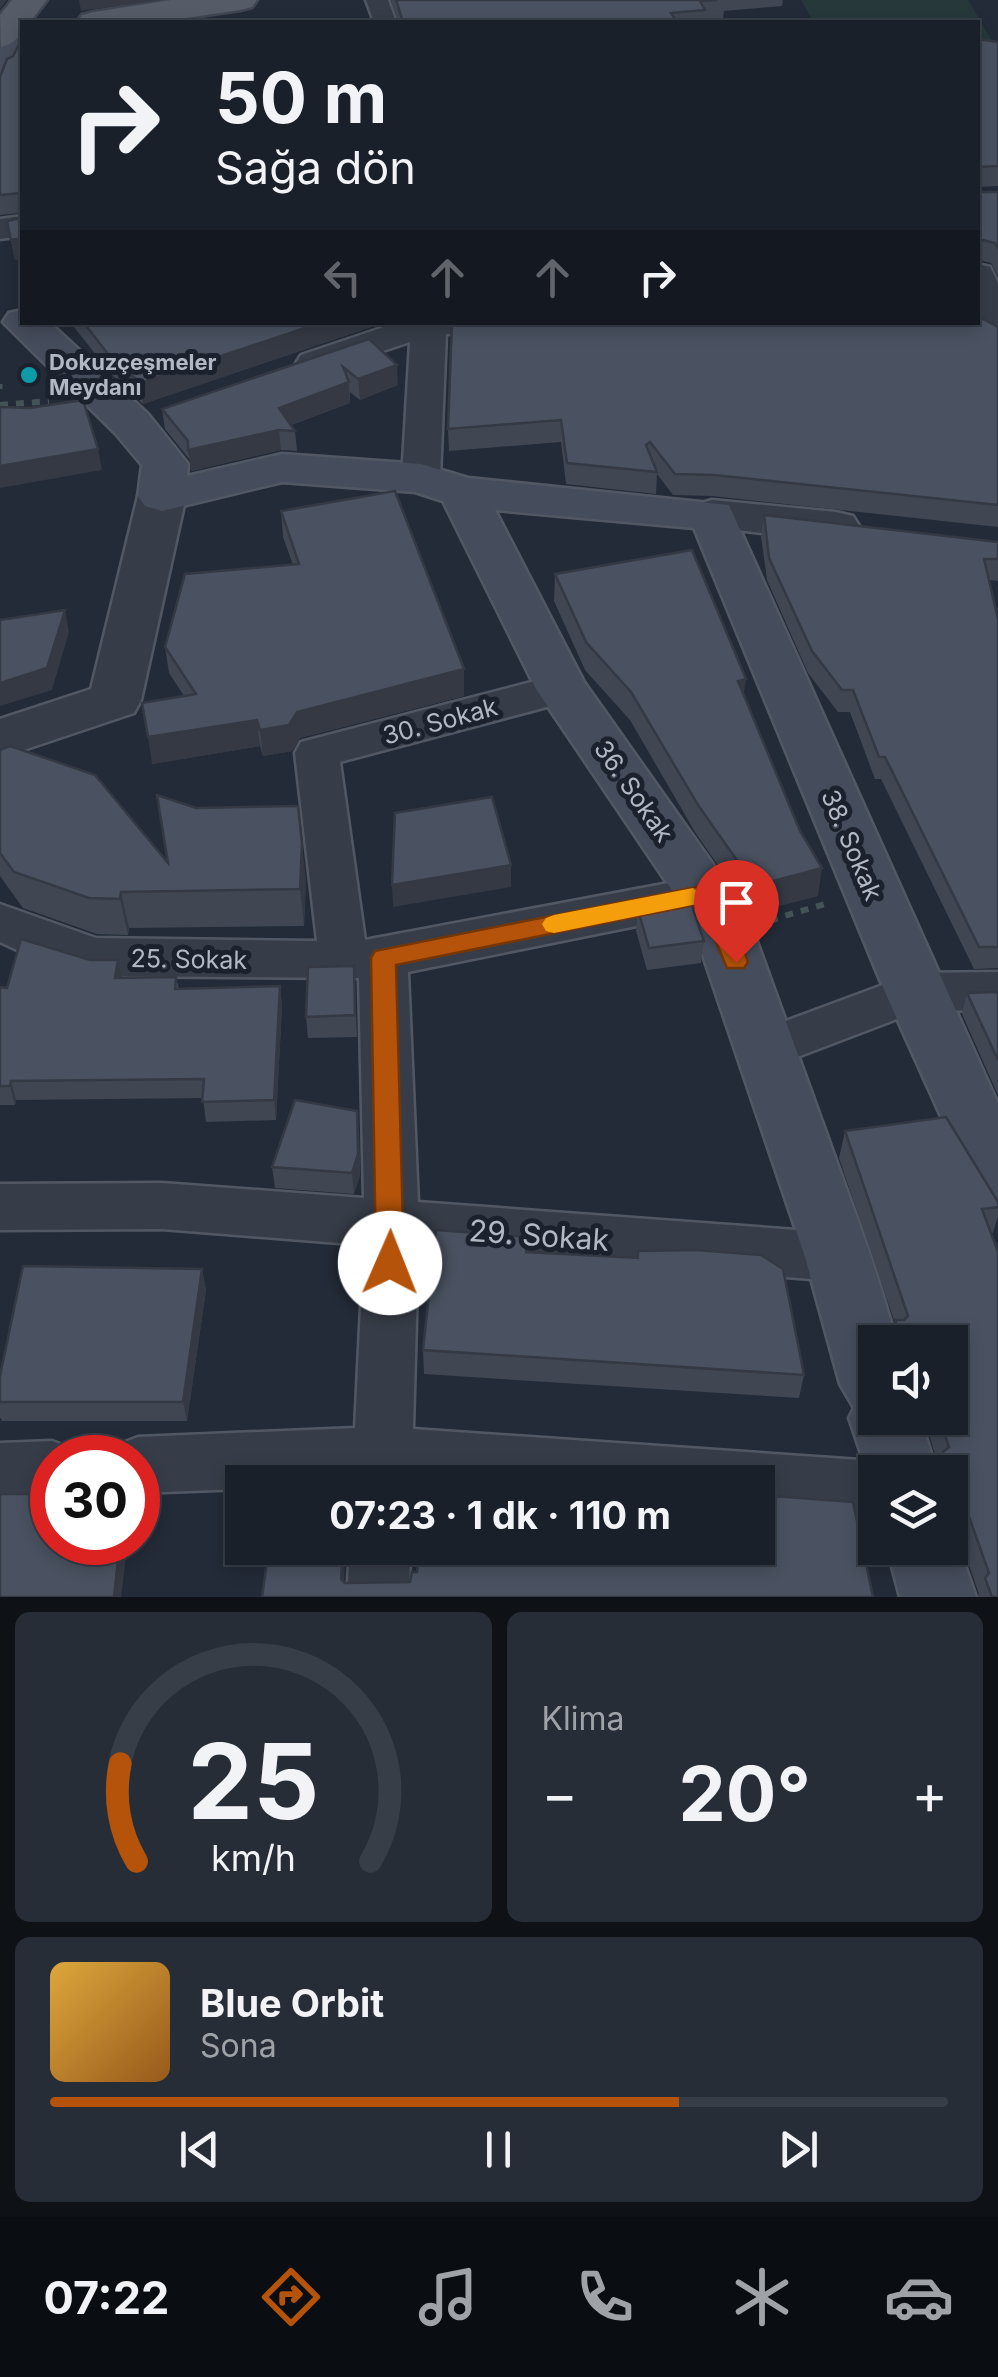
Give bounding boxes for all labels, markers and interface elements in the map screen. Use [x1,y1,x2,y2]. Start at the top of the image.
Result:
text: 50 m [215,55,387,140]
icon: right [50,60,180,190]
text: Sağa dön [215,140,416,195]
icon: left [315,250,370,305]
icon: ahead [420,250,475,305]
icon: ahead [525,250,580,305]
icon: right [630,250,685,305]
place label: Dokuzçeşmeler Meydanı [49,349,217,400]
marker: Dokuzçeşmeler Meydanı [18,364,40,386]
street label: 30. Sokak [379,691,501,751]
street label: 36. Sokak [588,735,680,848]
street label: 38. Sokak [815,785,889,905]
pin [694,860,779,963]
icon: arrive [709,875,764,930]
street label: 25. Sokak [130,943,248,975]
position arrow [338,1211,442,1315]
street label: 29. Sokak [468,1212,611,1258]
map controls [858,1325,968,1565]
button: sound [858,1325,968,1435]
speed limit sign: 30 [30,1435,160,1565]
button: layers [858,1455,968,1565]
text: 07:23 · 1 dk · 110 m [329,1492,671,1538]
text: Klima [542,1699,625,1738]
text: 25 [187,1718,319,1844]
text: 20° [679,1748,811,1839]
text: − [542,1761,578,1827]
text: + [912,1761,948,1827]
text: km/h [211,1836,296,1880]
text: Blue Orbit [200,1980,384,2026]
text: Sona [200,2026,277,2065]
icon: previous [172,2122,227,2177]
icon: pause [471,2122,526,2177]
icon: next [771,2122,826,2177]
icon: directions [256,2262,326,2332]
icon: music [413,2262,483,2332]
icon: phone [570,2262,640,2332]
icon: climate [727,2262,797,2332]
icon: car [884,2262,954,2332]
text: 07:22 [44,2270,169,2325]

